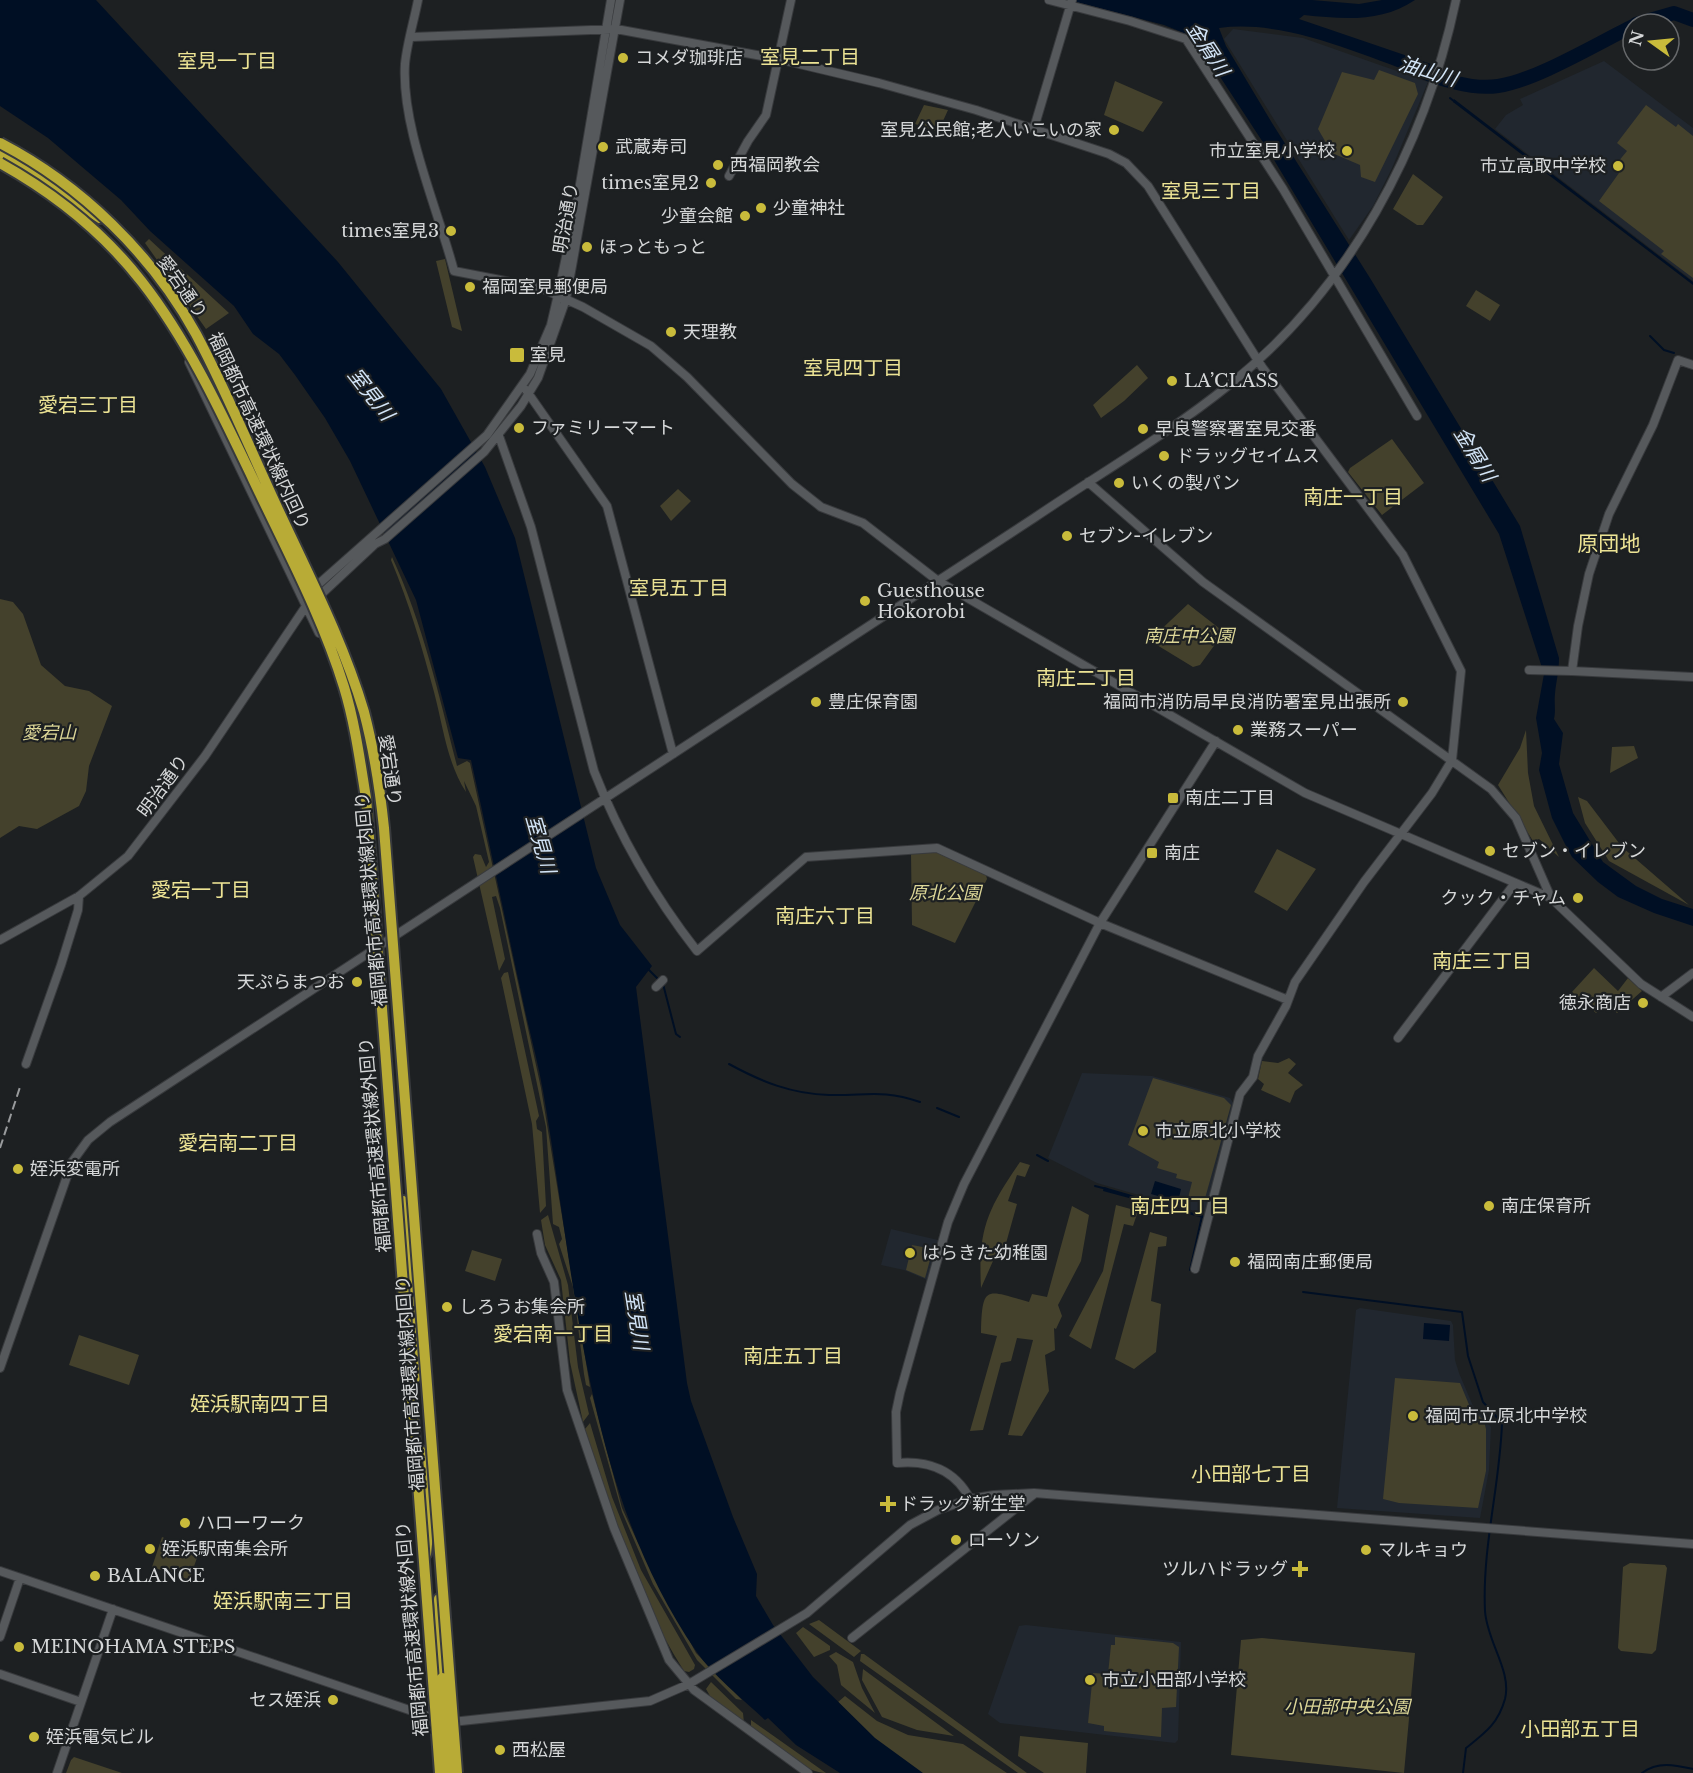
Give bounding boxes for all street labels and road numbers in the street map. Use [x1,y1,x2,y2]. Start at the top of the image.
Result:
street label: 明治通り [549,181,583,255]
street label: 愛宕通り [152,251,212,323]
street label: 福岡都市高速環状線内回り [203,328,315,534]
street label: 愛宕通り [374,733,406,807]
street label: 明治通り [133,750,193,822]
street label: 福岡都市高速環状線内回り [351,790,391,1008]
street label: 福岡都市高速環状線外回り [355,1036,395,1254]
street label: 福岡都市高速環状線内回り [391,1274,429,1492]
street label: 福岡都市高速環状線外回り [392,1520,432,1738]

